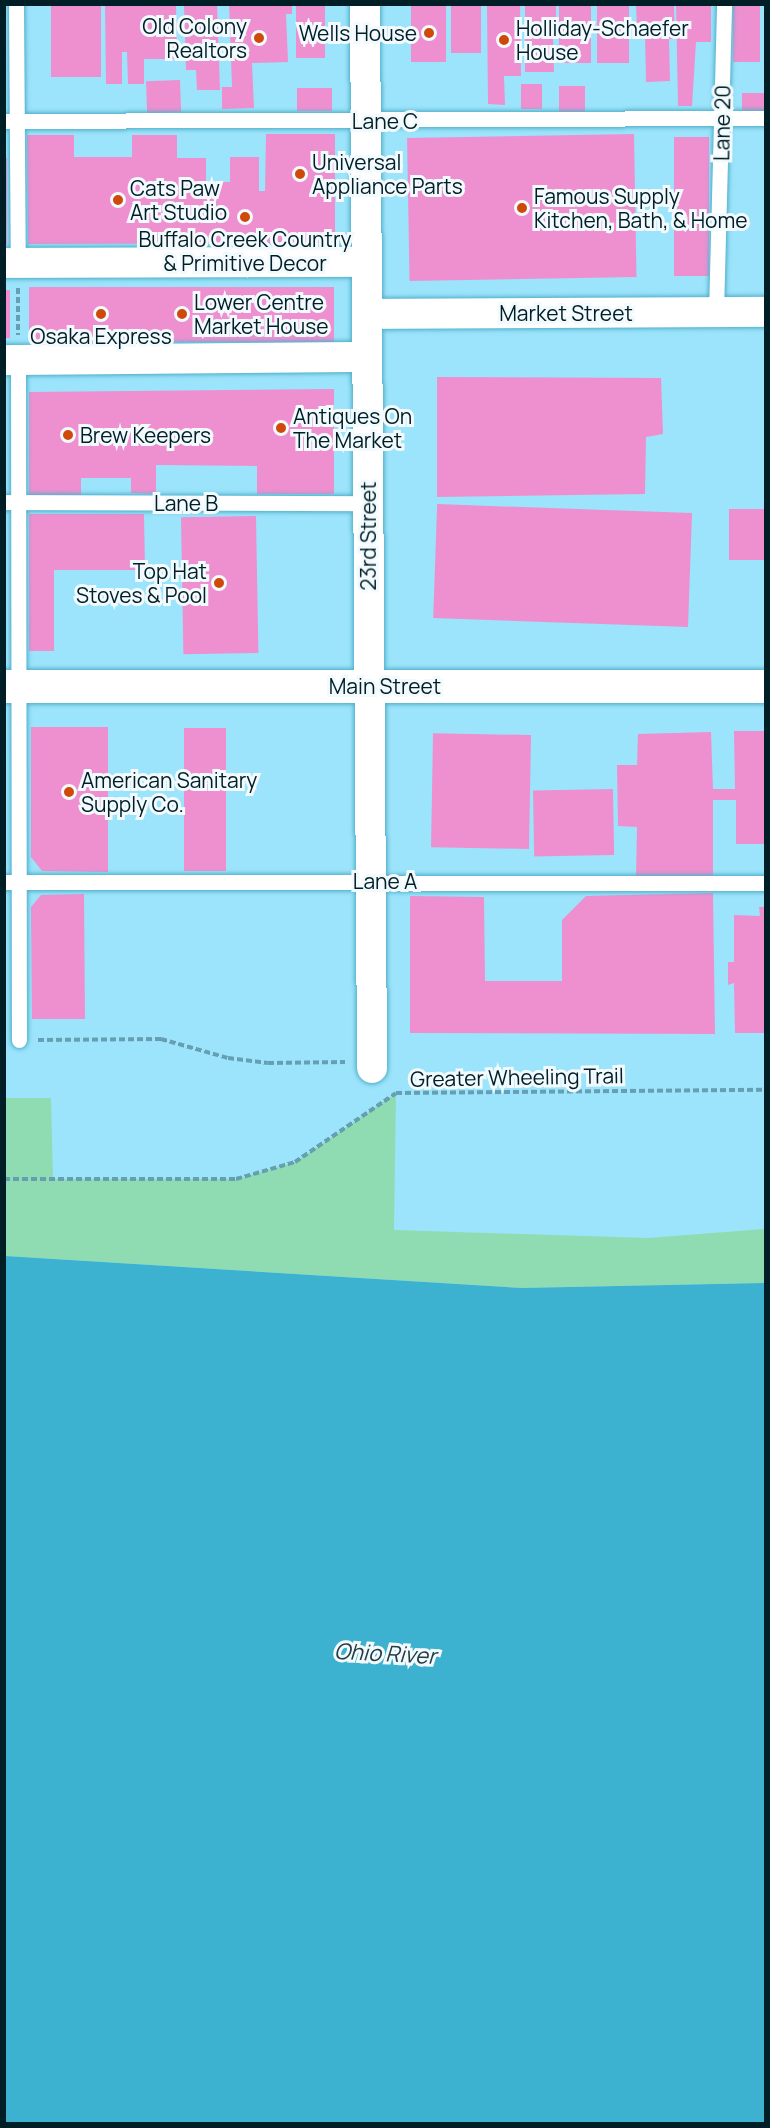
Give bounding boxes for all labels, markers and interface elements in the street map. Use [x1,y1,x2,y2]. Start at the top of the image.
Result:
place label: Old Colony Realtors [142,13,247,63]
place label: Holliday-Schaefer House [516,15,689,65]
place label: Wells House [299,20,417,46]
marker: Wells House [422,26,436,40]
marker: Old Colony Realtors [252,31,266,45]
marker: Holliday-Schaefer House [497,33,511,47]
street label: Lane 20 [709,85,735,161]
street label: Lane C [352,108,418,134]
place label: Universal Appliance Parts [312,149,463,199]
marker: Universal Appliance Parts [293,167,307,181]
place label: Cats Paw Art Studio [130,175,227,225]
place label: Famous Supply Kitchen, Bath, & Home [534,183,748,233]
marker: Cats Paw Art Studio [111,193,125,207]
marker: Famous Supply Kitchen, Bath, & Home [515,201,529,215]
marker: Buffalo Creek Country & Primitive Decor [238,210,252,224]
place label: Buffalo Creek Country & Primitive Decor [139,226,351,276]
place label: Lower Centre Market House [194,289,329,339]
street label: Market Street [499,300,633,326]
marker: Osaka Express [94,307,108,321]
marker: Lower Centre Market House [175,307,189,321]
place label: Osaka Express [30,323,172,349]
place label: Antiques On The Market [293,403,412,453]
marker: Antiques On The Market [274,421,288,435]
place label: Brew Keepers [80,422,211,448]
marker: Brew Keepers [61,428,75,442]
street label: 23rd Street [355,481,381,591]
street label: Lane B [154,490,218,516]
place label: Top Hat Stoves & Pool [76,558,207,608]
marker: Top Hat Stoves & Pool [212,576,226,590]
street label: Main Street [329,673,441,699]
place label: American Sanitary Supply Co. [81,767,257,817]
marker: American Sanitary Supply Co. [62,785,76,799]
street label: Lane A [353,868,417,894]
street label: Greater Wheeling Trail [410,1063,624,1091]
water label: Ohio River [333,1638,437,1670]

